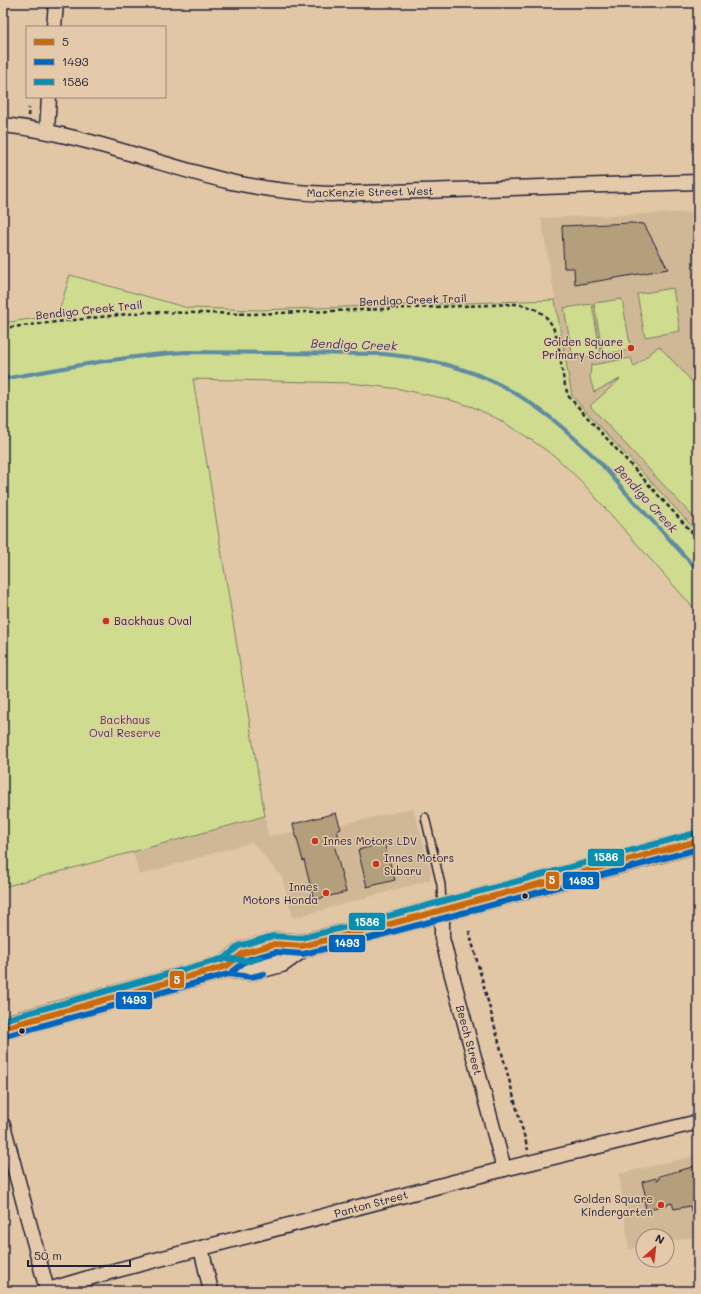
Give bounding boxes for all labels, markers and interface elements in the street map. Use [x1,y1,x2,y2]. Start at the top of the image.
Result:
legend [26,26,166,98]
text: 5 [62,33,69,49]
text: 1493 [62,53,89,69]
text: 1586 [62,73,89,89]
street label: MacKenzie Street West [307,183,434,200]
street label: Bendigo Creek Trail [359,290,467,309]
street label: Bendigo Creek Trail [35,296,143,323]
water label: Bendigo Creek [311,334,398,354]
place label: Golden Square Primary School [542,334,623,362]
marker: Golden Square Primary School [626,343,636,353]
water label: Bendigo Creek [612,461,682,536]
place label: Backhaus Oval [114,613,192,628]
marker: Backhaus Oval [101,616,111,626]
park label: Backhaus Oval Reserve [89,712,161,740]
place label: Innes Motors LDV [323,833,417,848]
marker: Innes Motors LDV [310,836,320,846]
line badge: 1586 [587,848,625,867]
text: 1586 [594,849,619,864]
place label: Innes Motors Subaru [384,850,454,878]
marker: Innes Motors Subaru [371,859,381,869]
line badge: 5 [545,871,560,890]
line badge: 1493 [562,871,600,890]
text: 5 [549,872,556,887]
text: 1493 [568,873,594,888]
place label: Innes Motors Honda [243,879,318,907]
marker: Innes Motors Honda [321,888,331,898]
unlabelled marker [520,891,530,901]
line badge: 1586 [348,912,386,931]
text: 1586 [355,914,380,929]
line badge: 1493 [328,934,366,953]
text: 1493 [334,935,360,950]
line badge: 5 [169,970,185,989]
text: 5 [174,972,181,987]
line badge: 1493 [115,991,153,1010]
text: 1493 [121,992,147,1007]
street label: Beech Street [453,1003,486,1077]
unlabelled marker [17,1026,27,1036]
street label: Panton Street [332,1186,409,1221]
place label: Golden Square Kindergarten [574,1191,653,1219]
marker: Golden Square Kindergarten [656,1200,666,1210]
north arrow [635,1228,675,1268]
text: N [653,1230,667,1247]
scale bar [28,1242,130,1268]
text: 50 m [34,1247,62,1263]

